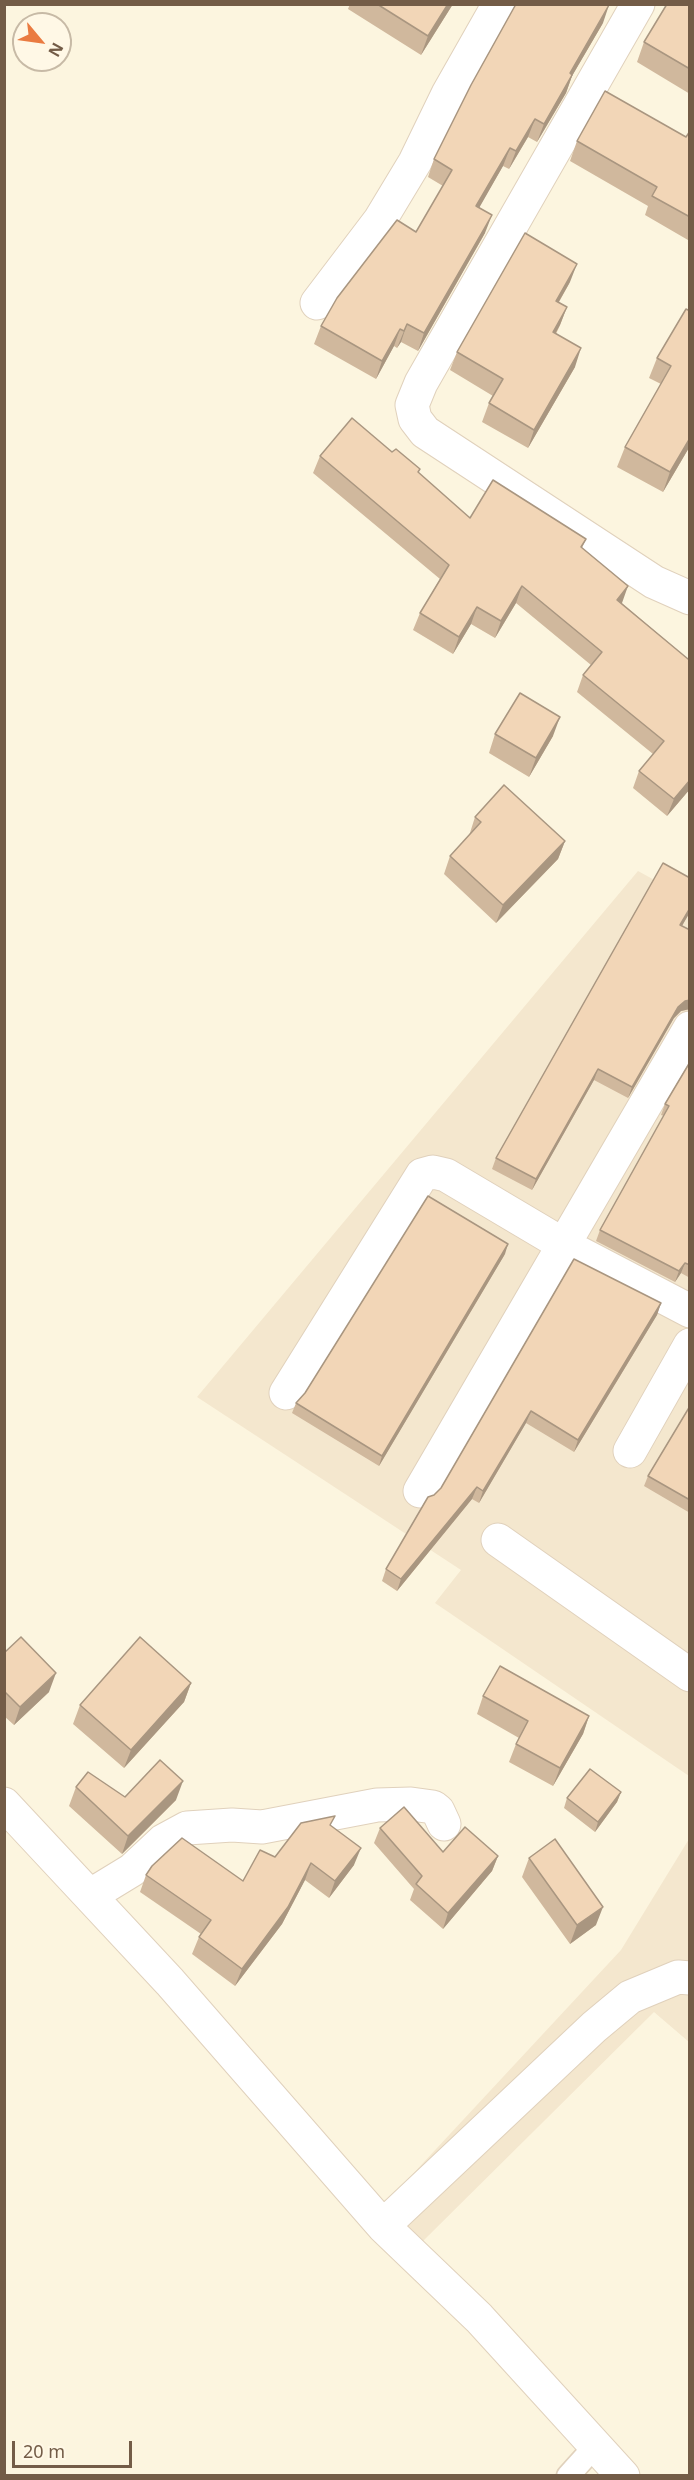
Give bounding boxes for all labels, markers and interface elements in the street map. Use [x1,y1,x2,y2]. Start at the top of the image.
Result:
north arrow [12,12,72,72]
text: N [43,39,69,61]
scale bar [15,2429,135,2467]
text: 20 m [23,2439,65,2463]

